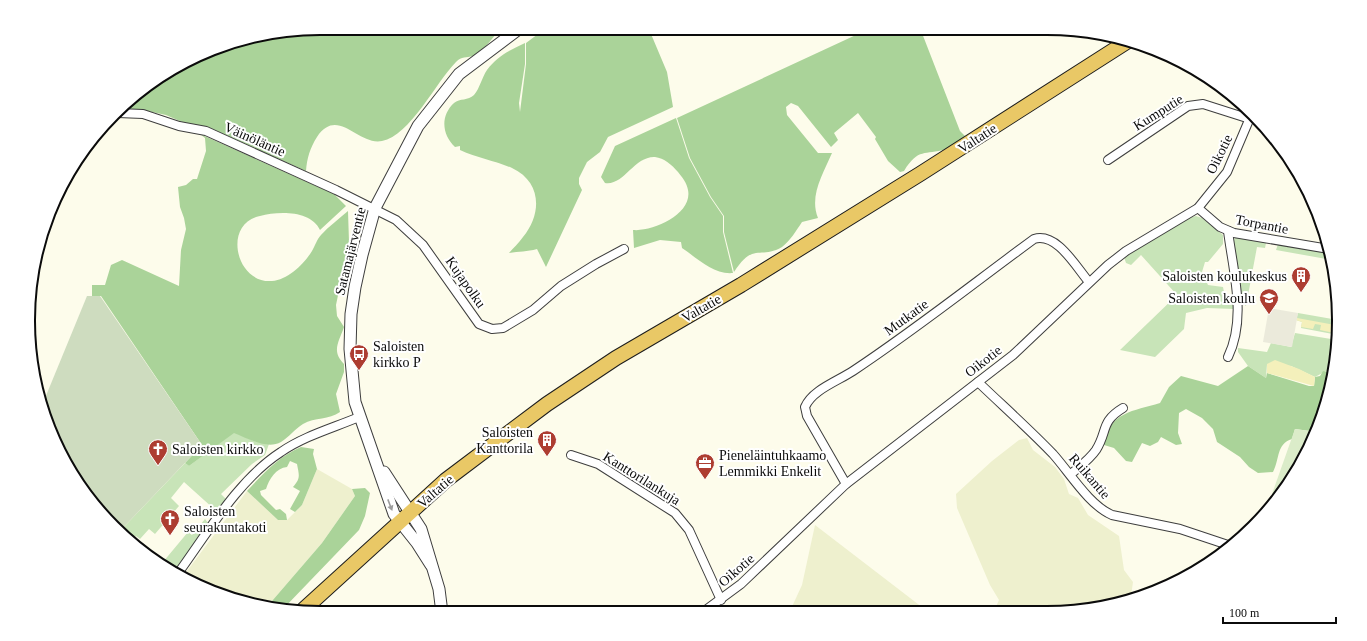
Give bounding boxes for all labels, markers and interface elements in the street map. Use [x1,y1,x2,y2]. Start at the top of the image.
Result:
street label: Kumputie [1131,91,1186,134]
street label: Väinöläntie [222,119,288,160]
street label: Valtatie [955,120,999,156]
street label: Oikotie [1204,132,1235,176]
street label: Satamajärventie [332,206,369,297]
street label: Torpantie [1234,212,1290,237]
street label: Kujapolku [442,254,489,311]
building icon: Saloisten koulukeskus [1290,265,1312,293]
place label: Saloisten koulukeskus [1162,269,1287,284]
school or university icon: Saloisten koulu [1258,287,1280,315]
street label: Valtatie [679,291,724,326]
place label: Saloisten koulu [1168,291,1255,306]
street label: Mutkatie [881,296,931,338]
place label: Saloisten kirkko P [373,339,424,370]
bus stop icon: Saloisten kirkko P [348,343,370,371]
street label: Oikotie [962,343,1004,380]
place label: Saloisten Kanttorila [476,425,534,456]
building icon: Saloisten Kanttorila [536,429,558,457]
church icon: Saloisten kirkko [147,438,169,466]
place label: Saloisten kirkko [172,442,263,457]
place label: Pieneläintuhkaamo Lemmikki Enkelit [719,448,826,479]
street label: Kanttorilankuja [600,449,684,508]
street label: Ruikantie [1066,451,1113,502]
office icon: Pieneläintuhkaamo Lemmikki Enkelit [694,452,716,480]
street label: Valtatie [414,472,456,511]
one-way arrow [387,499,393,511]
place label: Saloisten seurakuntakoti [184,504,267,535]
church icon: Saloisten seurakuntakoti [159,508,181,536]
street label: Oikotie [716,551,757,590]
scale bar [1223,599,1336,625]
text: 100 m [1229,606,1260,620]

